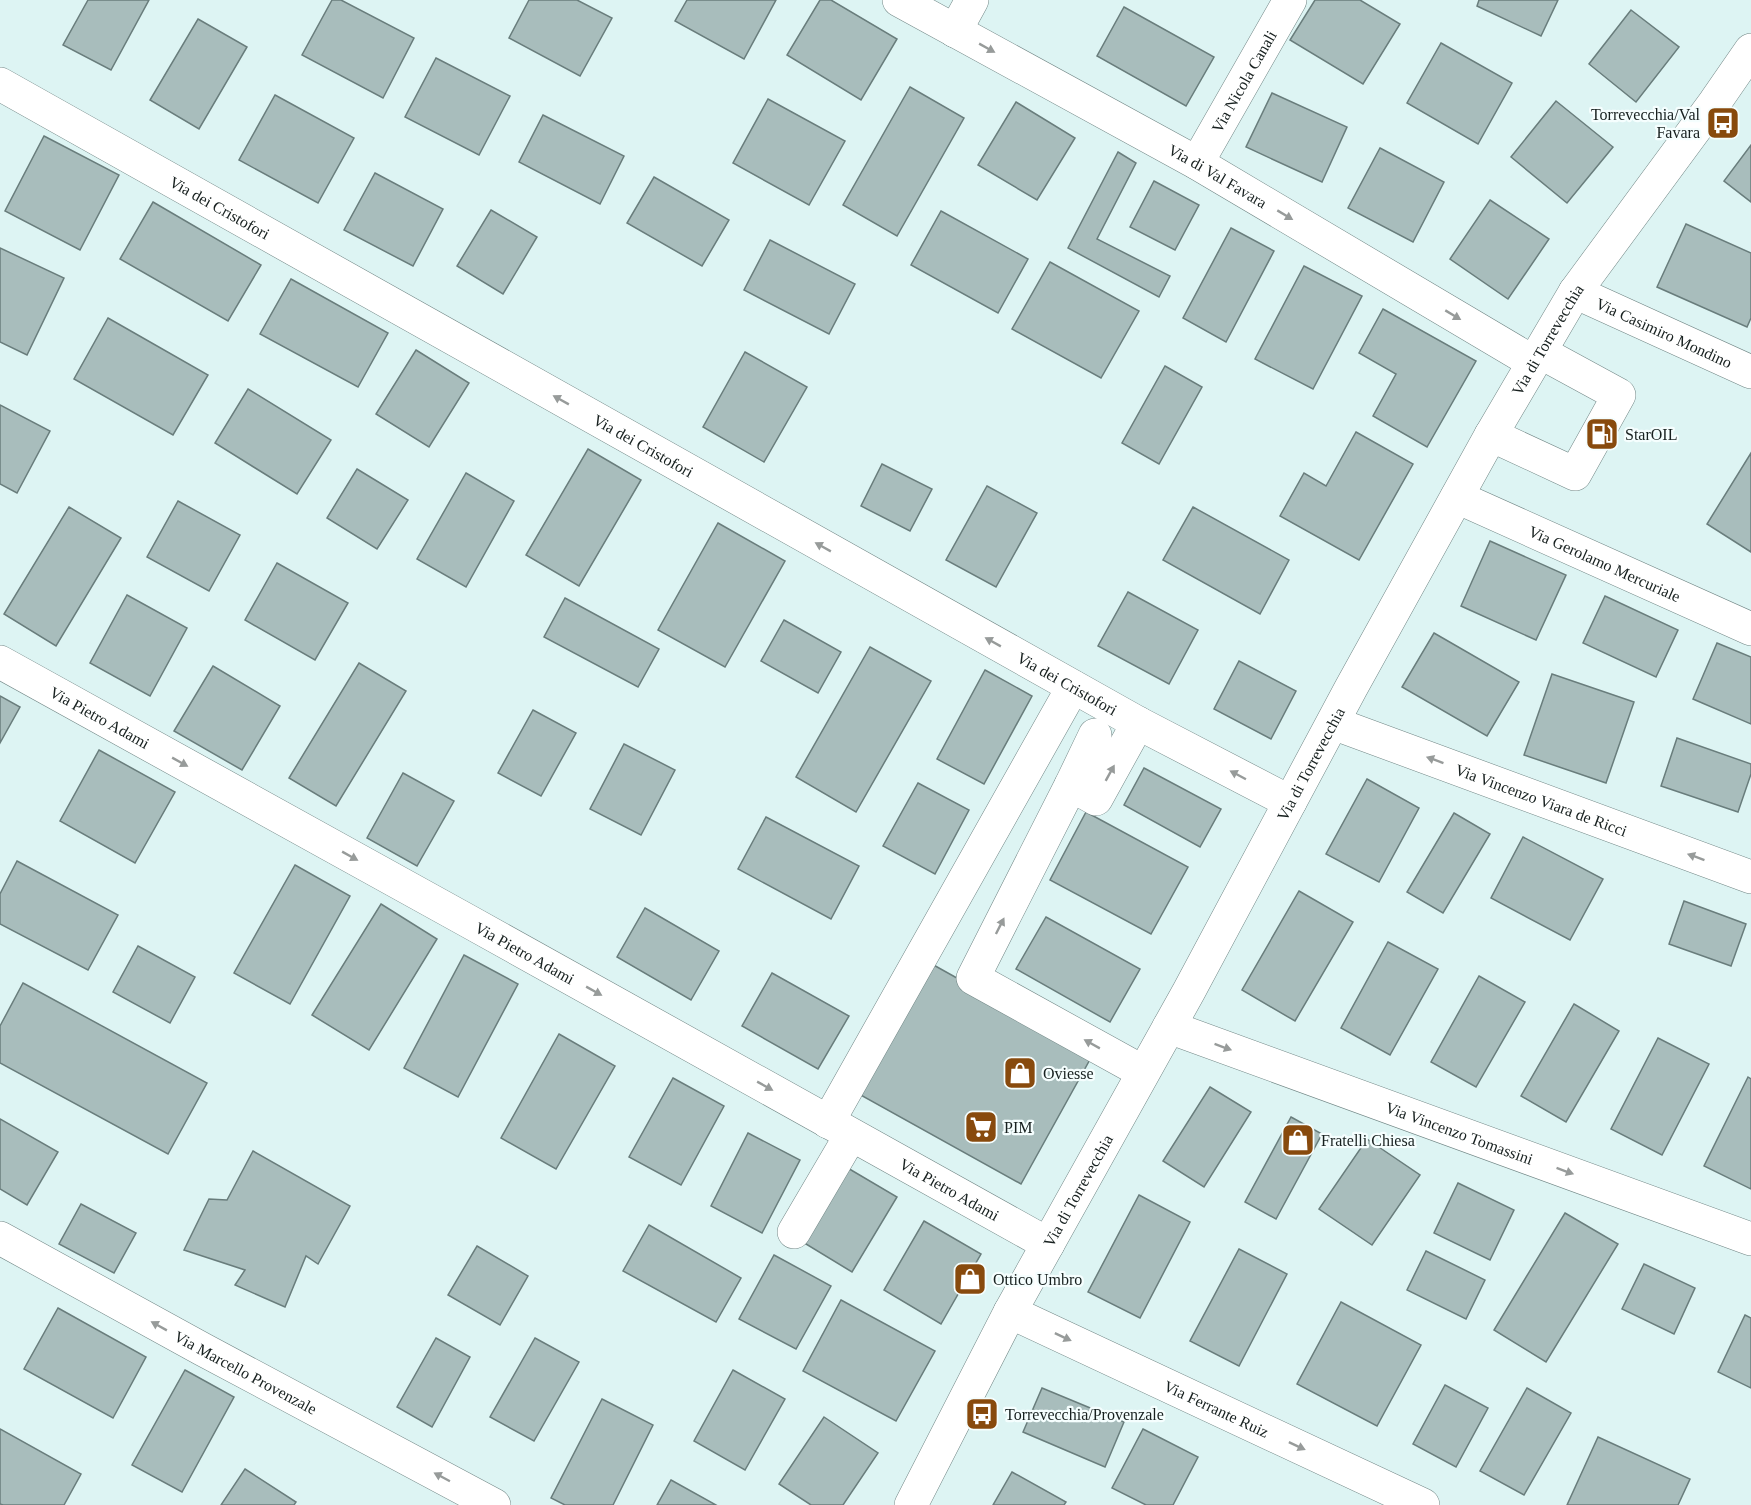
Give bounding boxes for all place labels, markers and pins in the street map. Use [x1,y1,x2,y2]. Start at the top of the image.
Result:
bus stop icon: Torrevecchia/Val Favara [1705,105,1741,141]
place label: Torrevecchia/Val Favara [1591,106,1701,141]
fuel station icon: StarOIL [1584,416,1620,452]
place label: StarOIL [1625,426,1677,443]
shop icon: Oviesse [1002,1055,1038,1091]
place label: Oviesse [1043,1065,1094,1082]
supermarket icon: PIM [963,1109,999,1145]
place label: PIM [1004,1119,1032,1136]
shop icon: Fratelli Chiesa [1280,1122,1316,1158]
place label: Fratelli Chiesa [1321,1132,1415,1149]
shop icon: Ottico Umbro [952,1261,988,1297]
place label: Ottico Umbro [993,1271,1082,1288]
bus stop icon: Torrevecchia/Provenzale [964,1396,1000,1432]
place label: Torrevecchia/Provenzale [1005,1406,1164,1423]

